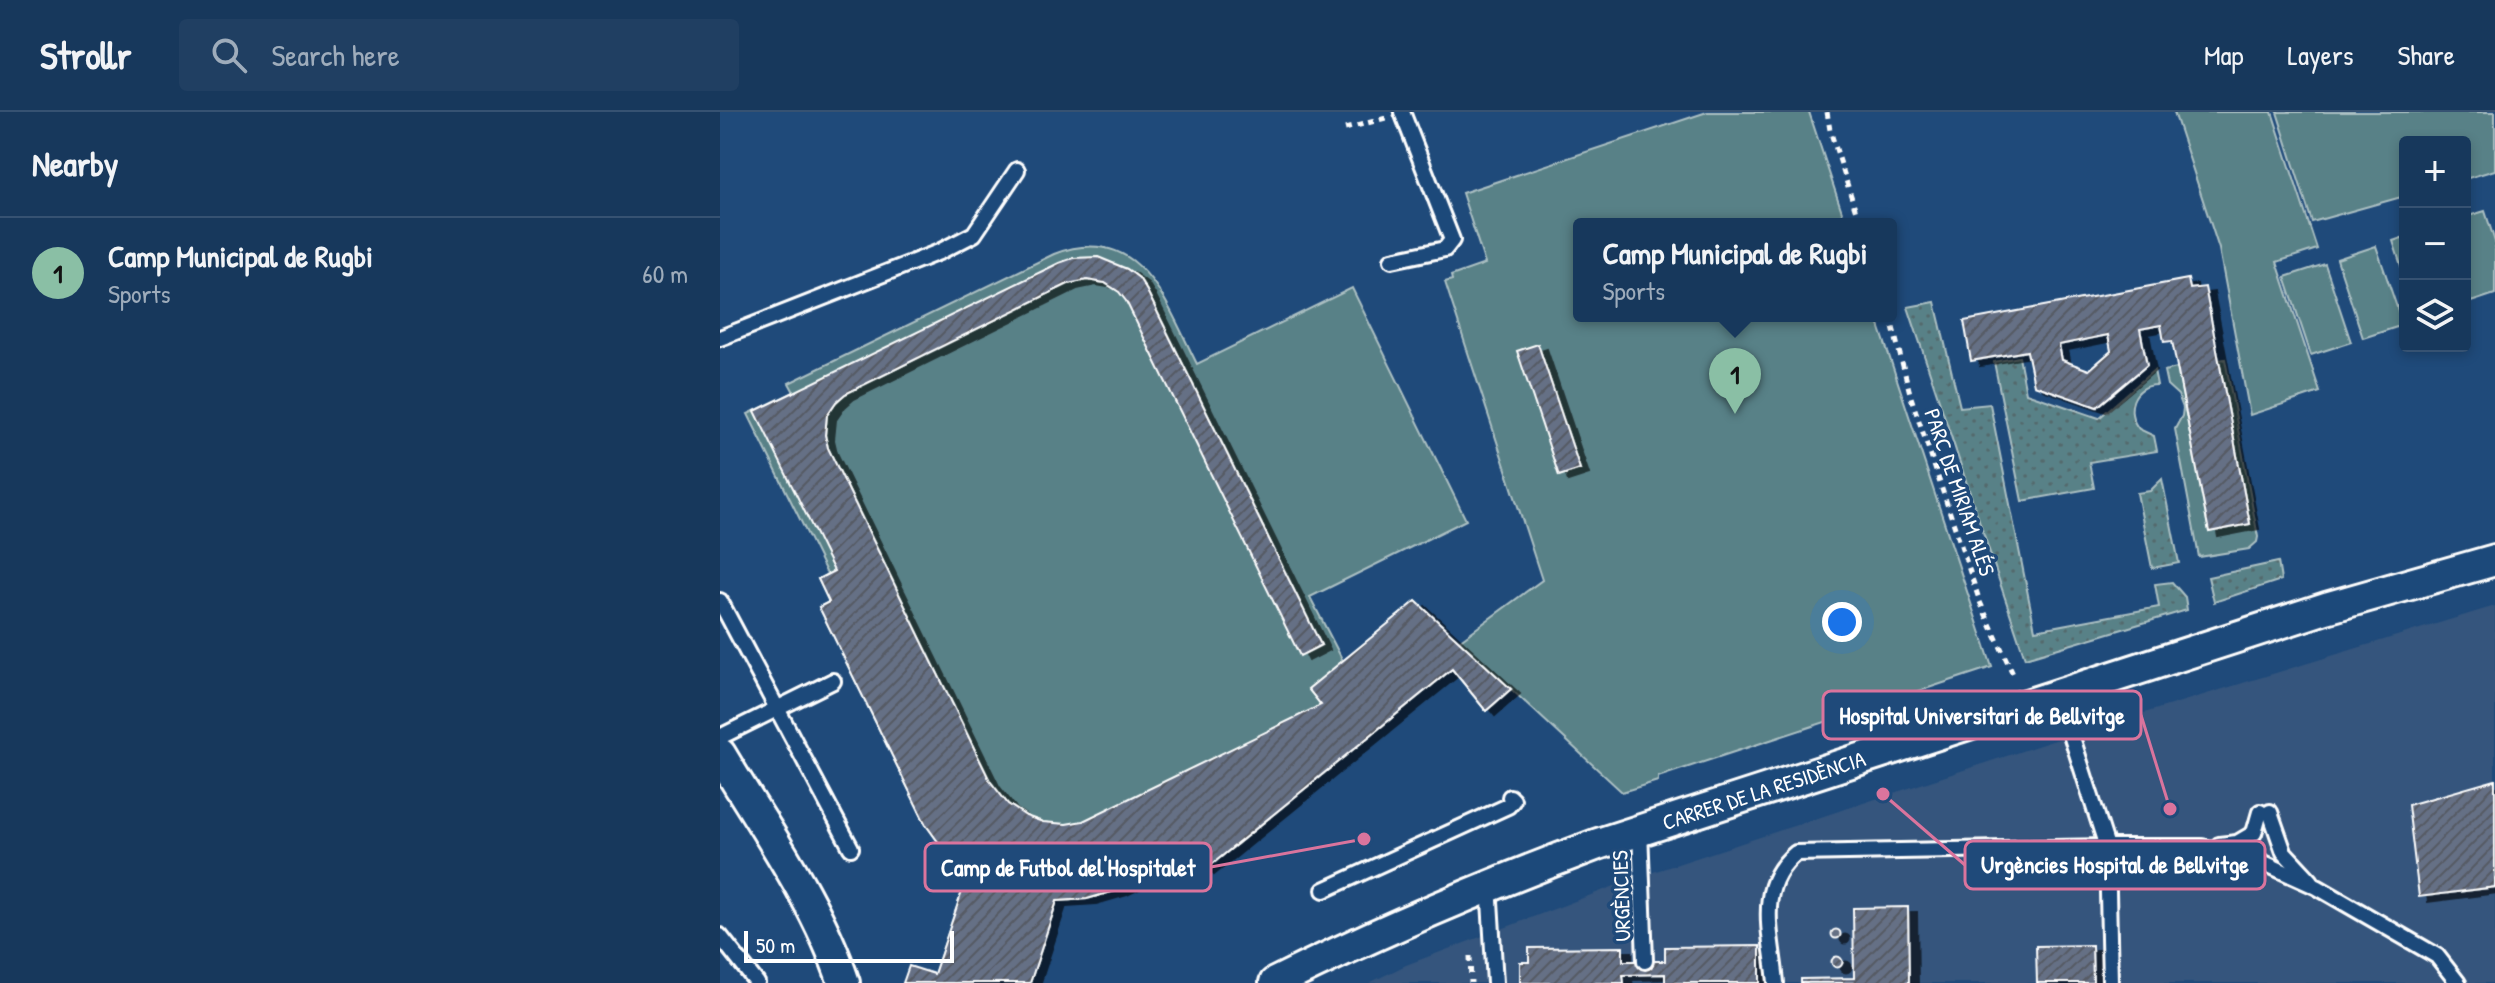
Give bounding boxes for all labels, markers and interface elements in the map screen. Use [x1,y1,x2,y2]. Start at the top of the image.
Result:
search box [179,19,739,91]
text: Strollr [40,29,131,81]
icon: search [207,33,251,77]
text: Search here [271,35,400,75]
text: Map [2204,36,2244,74]
text: Layers [2288,36,2353,74]
text: Share [2397,36,2455,74]
map controls [2399,136,2471,352]
button: + [2399,136,2471,208]
text: Nearby [32,141,118,187]
button: − [2399,208,2471,280]
popup [1573,218,1897,322]
text: Camp Municipal de Rugbi [1603,233,1867,273]
text: Camp Municipal de Rugbi [108,236,373,276]
text: 1 [53,256,63,291]
text: 60 m [642,256,688,291]
text: Sports [1603,273,1665,308]
text: Sports [108,276,171,311]
button: layers [2399,280,2471,352]
pin: 1 [1709,348,1761,414]
street label: PARC DE MIRIAM ALÉS [1917,405,2003,579]
your location [1822,602,1862,642]
callout: Hospital Universitari de Bellvitge [1823,691,2141,739]
text: Hospital Universitari de Bellvitge [1839,699,2125,732]
street label: CARRER DE LA RESIDÈNCIA [1658,743,1869,837]
callout: Urgències Hospital de Bellvitge [1965,841,2265,889]
callout: Camp de Futbol del'Hospitalet [925,843,1211,891]
text: Urgències Hospital de Bellvitge [1981,848,2249,881]
street label: URGÈNCIES [1604,850,1638,942]
text: Camp de Futbol del'Hospitalet [941,851,1196,884]
scale bar [744,927,954,963]
text: 50 m [756,930,795,960]

